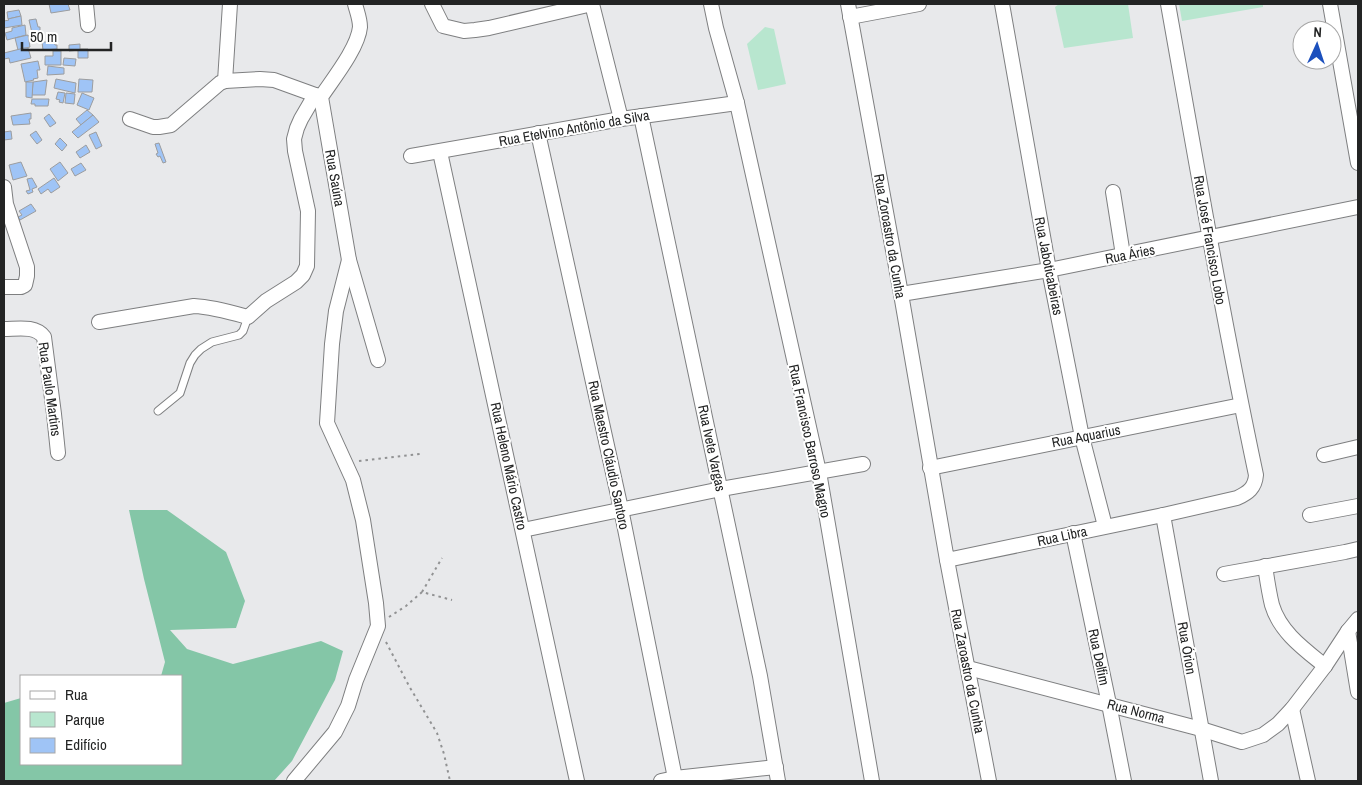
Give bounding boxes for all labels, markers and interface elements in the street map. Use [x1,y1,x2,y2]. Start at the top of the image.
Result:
scale bar [22,20,111,52]
north arrow [1292,20,1342,70]
text: N [1313,23,1322,41]
text: 50 m [30,26,57,47]
street label: Rua Etelvino Antônio da Silva [497,106,651,150]
street label: Rua Saúna [321,148,349,208]
street label: Rua Zoroastro da Cunha [870,172,910,300]
street label: Rua José Francisco Lobo [1190,174,1230,306]
street label: Rua Jaboticabeiras [1031,215,1067,317]
street label: Rua Áries [1104,240,1157,268]
street label: Rua Paulo Martins [34,341,66,438]
street label: Rua Francisco Barroso Magno [785,363,835,519]
street label: Rua Maestro Cláudio Santoro [584,379,634,531]
street label: Rua Heleno Mário Castro [487,400,531,532]
street label: Rua Ivete Vargas [694,403,730,493]
street label: Rua Aquarius [1050,420,1122,451]
street label: Rua Libra [1035,522,1089,550]
street label: Rua Zaroastro da Cunha [947,607,989,735]
street label: Rua Órion [1174,620,1200,676]
street label: Rua Delfim [1084,627,1114,687]
legend [20,675,182,765]
text: Rua [65,684,88,705]
street label: Rua Norma [1105,695,1167,727]
text: Parque [65,709,105,730]
text: Edifício [65,734,107,755]

